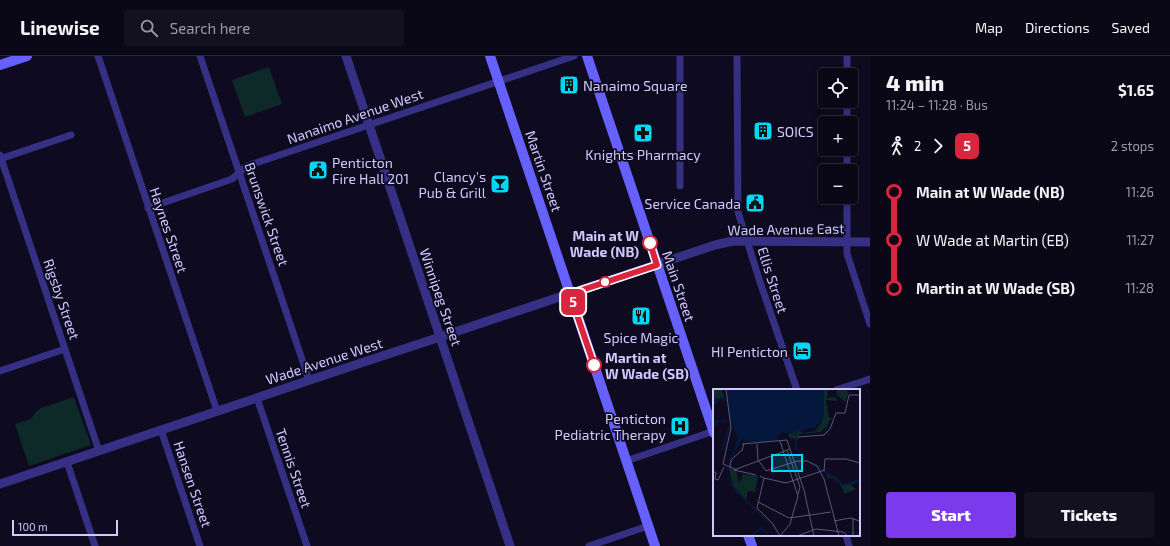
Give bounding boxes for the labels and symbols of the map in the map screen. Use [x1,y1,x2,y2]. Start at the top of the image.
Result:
building icon: Nanaimo Square [558,74,580,96]
place label: Nanaimo Square [583,77,688,94]
street label: Nanaimo Avenue West [285,85,425,147]
building icon: SOICS [752,120,774,142]
pharmacy icon: Knights Pharmacy [632,122,654,144]
place label: SOICS [777,123,814,140]
street label: Martin Street [522,128,566,214]
place label: Knights Pharmacy [585,146,701,163]
place label: Penticton Fire Hall 201 [332,154,409,187]
public building icon: Penticton Fire Hall 201 [307,159,329,181]
street label: Brunswick Street [241,160,293,268]
place label: Clancy's Pub & Grill [419,168,487,201]
bar icon: Clancy's Pub & Grill [489,173,511,195]
street label: Haynes Street [146,185,192,275]
public building icon: Service Canada [744,192,766,214]
place label: Service Canada [645,195,741,212]
street label: Wade Avenue East [727,219,845,239]
place label: Main at W Wade (NB) [570,227,639,260]
marker: Main at W Wade (NB) [642,235,658,251]
street label: Ellis Street [754,245,792,315]
street label: Winnipeg Street [416,246,466,348]
street label: Main Street [659,248,699,324]
street label: Rigsby Street [40,256,84,342]
unlabelled marker [599,276,611,288]
line badge: 5 [560,289,586,315]
restaurant icon: Spice Magic [630,305,652,327]
place label: Spice Magic [604,329,679,346]
street label: Wade Avenue West [263,334,385,388]
hotel icon: HI Penticton [791,340,813,362]
place label: HI Penticton [711,343,788,360]
place label: Martin at W Wade (SB) [605,349,689,382]
marker: Martin at W Wade (SB) [586,357,602,373]
inset map [713,389,860,536]
place label: Penticton Pediatric Therapy [555,410,667,443]
hospital icon: Penticton Pediatric Therapy [669,415,691,437]
street label: Tennis Street [272,426,316,510]
street label: Hansen Street [170,439,216,529]
scale bar [12,518,118,537]

